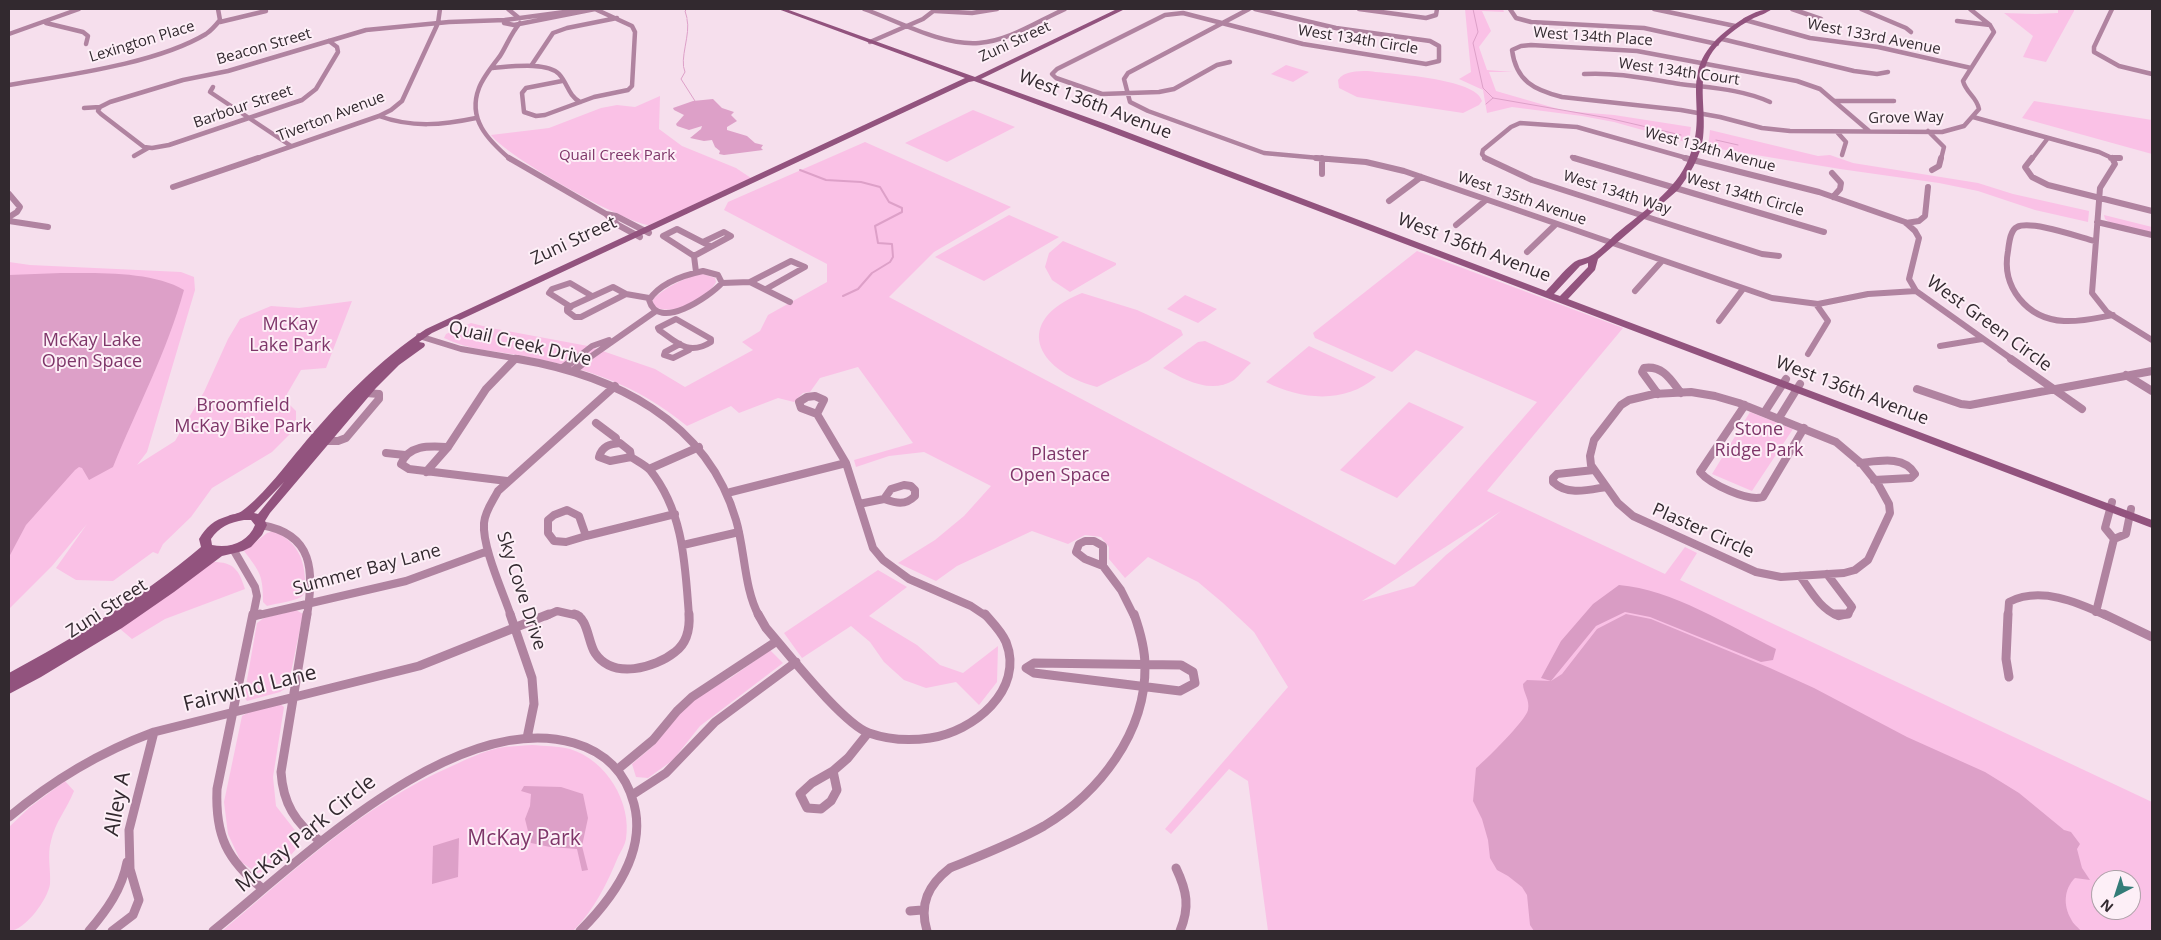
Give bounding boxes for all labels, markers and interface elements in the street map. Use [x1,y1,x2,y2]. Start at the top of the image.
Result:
street label: West 133rd Avenue [1806,15,1942,59]
street label: Lexington Place [87,17,197,67]
street label: Zuni Street [977,18,1053,66]
street label: West 134th Circle [1297,22,1419,58]
street label: West 134th Place [1533,24,1653,50]
street label: Beacon Street [215,25,313,69]
street label: West 134th Court [1617,55,1741,89]
street label: West 136th Avenue [1015,66,1175,144]
street label: Barbour Street [191,82,295,132]
street label: Tiverton Avenue [275,88,387,146]
street label: Grove Way [1868,108,1944,128]
street label: West 134th Avenue [1642,124,1778,176]
park label: Quail Creek Park [559,147,675,165]
street label: West 134th Way [1561,167,1673,219]
street label: West 135th Avenue [1455,169,1589,229]
street label: West 134th Circle [1684,170,1806,220]
street label: West 136th Avenue [1394,209,1554,287]
street label: Zuni Street [528,212,620,270]
street label: West Green Circle [1922,271,2056,377]
park label: McKay Lake Park [249,314,331,356]
street label: Quail Creek Drive [446,317,594,371]
park label: McKay Lake Open Space [42,330,142,372]
street label: West 136th Avenue [1772,352,1932,430]
park label: Broomfield McKay Bike Park [174,395,312,438]
park label: Stone Ridge Park [1715,419,1803,462]
park label: Plaster Open Space [1010,444,1110,486]
street label: Plaster Circle [1649,499,1757,563]
street label: Sky Cove Drive [492,529,550,653]
street label: Summer Bay Lane [291,540,443,600]
street label: Zuni Street [63,575,151,643]
street label: Fairwind Lane [181,660,319,718]
street label: Alley A [99,770,137,838]
street label: McKay Park Circle [231,770,381,898]
park label: McKay Park [467,826,581,852]
north arrow [2091,870,2141,920]
text: N [2096,895,2117,917]

